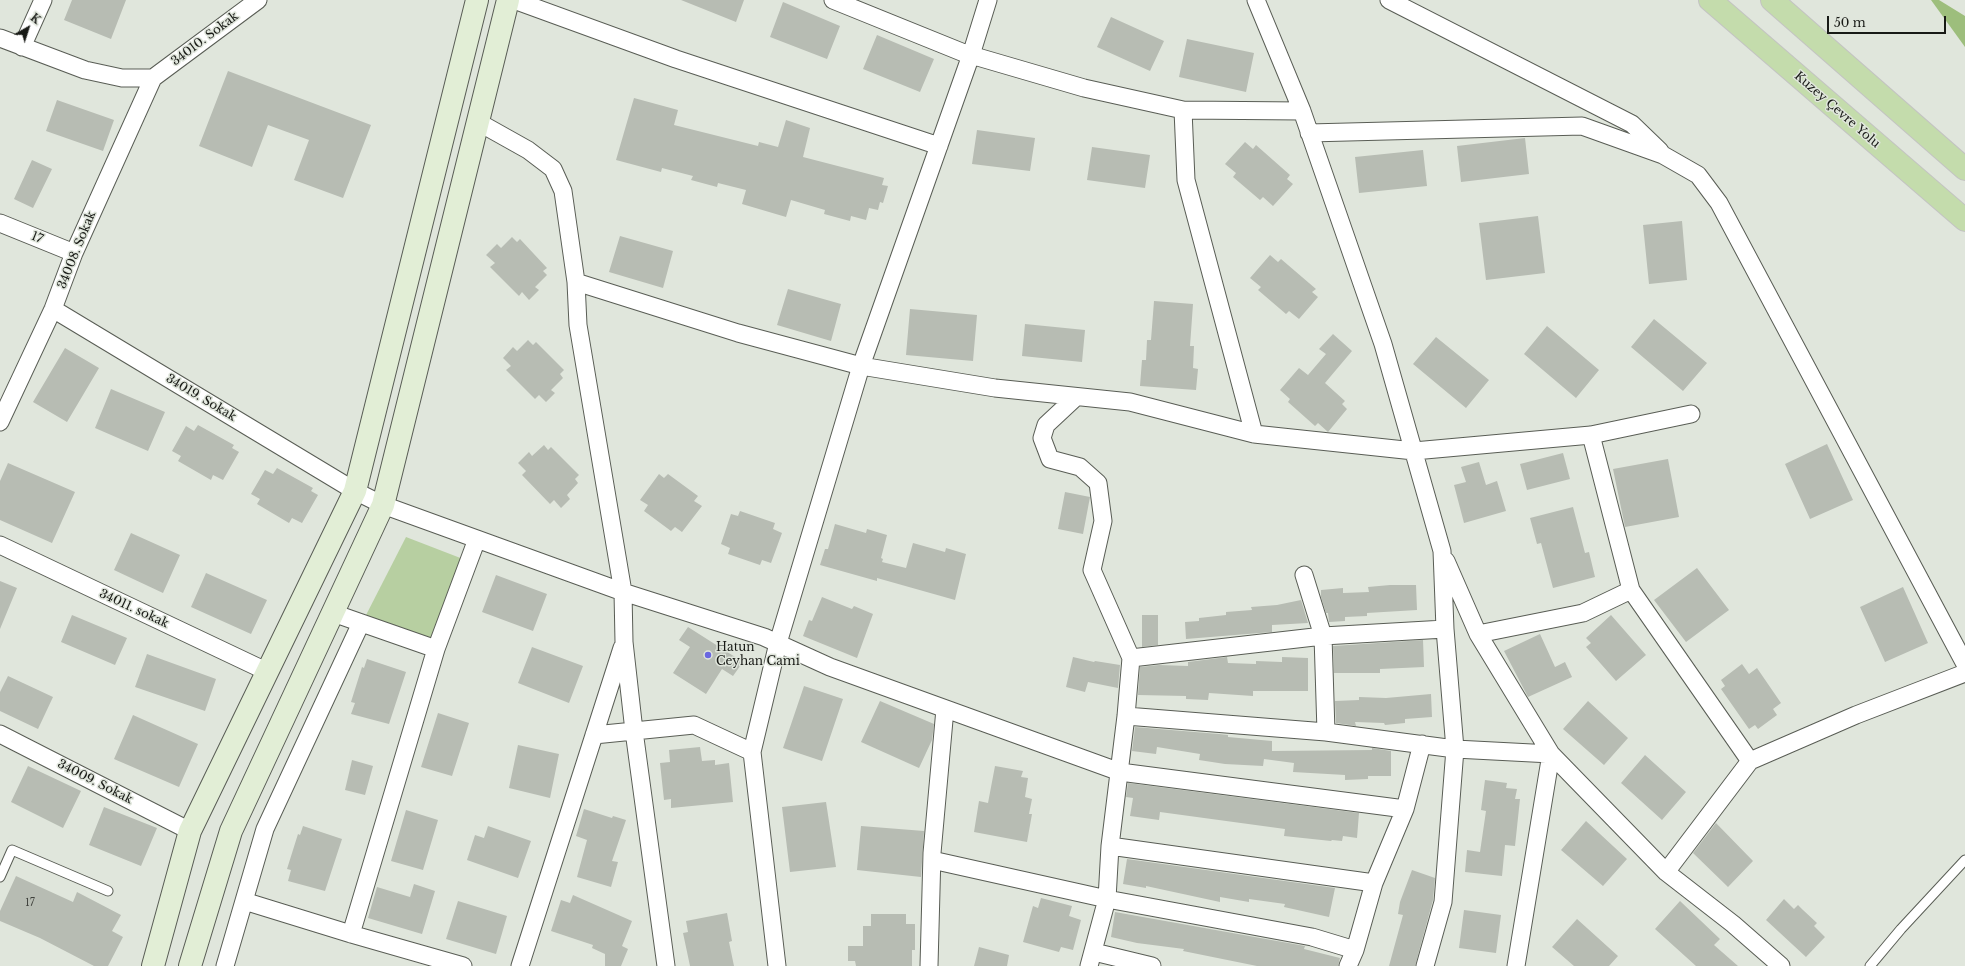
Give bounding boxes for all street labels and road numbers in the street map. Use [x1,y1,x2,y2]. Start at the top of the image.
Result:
street label: 34010. Sokak [169,9,241,69]
street label: Kuzey Çevre Yolu [1791,69,1883,151]
street label: 34008. Sokak [55,209,99,291]
street label: 17 [29,229,45,247]
street label: 34019. Sokak [163,371,239,425]
street label: 34011. sokak [97,587,171,631]
street label: 34009. Sokak [55,757,135,807]

